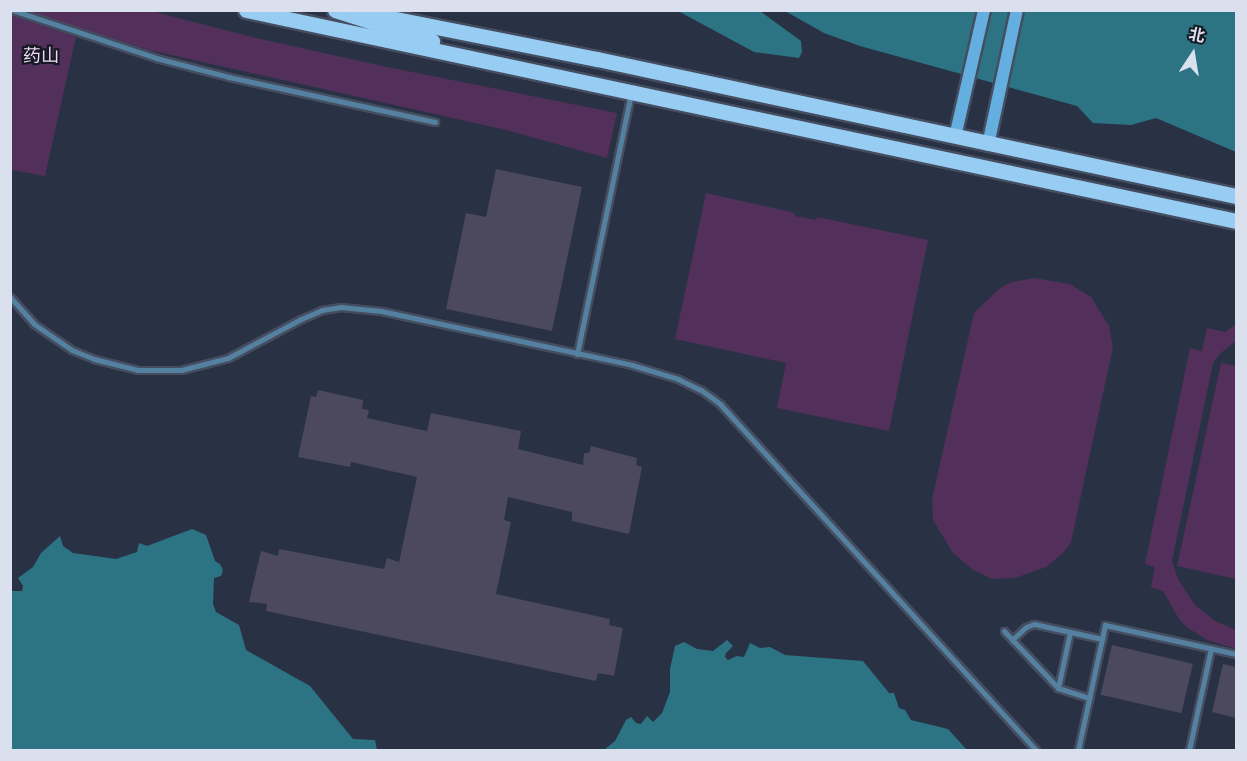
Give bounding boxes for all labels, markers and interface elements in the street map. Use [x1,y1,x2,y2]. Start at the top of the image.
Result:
north arrow [1163,24,1223,84]
text: 北 [1187,25,1207,48]
park label: 药山 [23,47,59,69]

